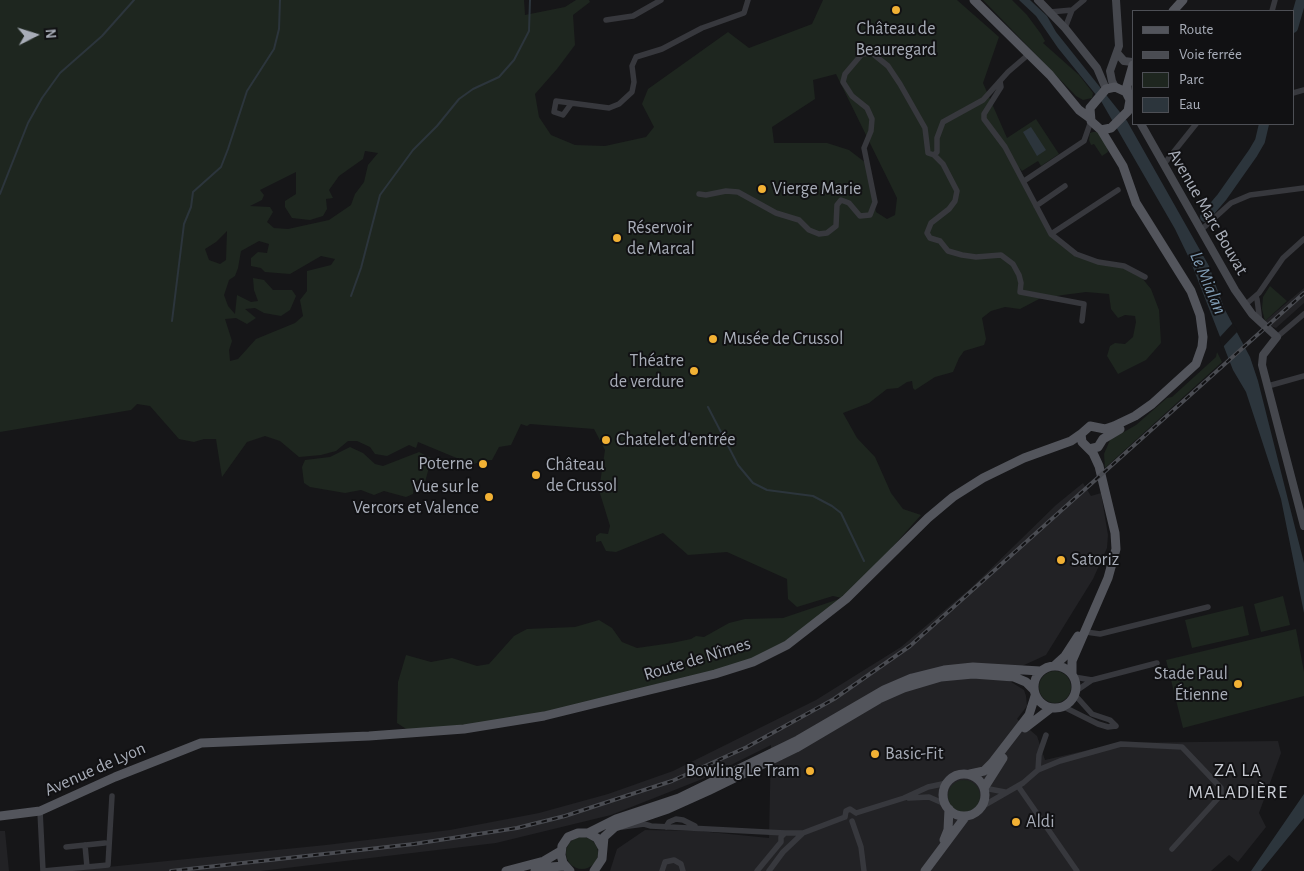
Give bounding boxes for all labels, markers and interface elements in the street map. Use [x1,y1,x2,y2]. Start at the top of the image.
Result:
marker: Château de Beauregard [890,4,902,16]
north arrow [10,10,60,60]
legend [1132,10,1294,125]
place label: Château de Beauregard [856,18,936,60]
text: Route [1179,22,1213,37]
text: N [43,28,57,39]
text: Voie ferrée [1179,47,1242,62]
text: Parc [1179,72,1204,87]
text: Eau [1179,97,1201,112]
street label: Avenue Marc Bouvat [1163,145,1253,279]
place label: Vierge Marie [772,178,861,200]
marker: Vierge Marie [756,183,768,195]
place label: Réservoir de Marcal [627,217,695,260]
marker: Réservoir de Marcal [611,232,623,244]
water label: Le Mialan [1185,248,1231,318]
place label: Musée de Crussol [723,328,843,350]
marker: Musée de Crussol [707,333,719,345]
place label: Théatre de verdure [610,350,684,392]
marker: Théatre de verdure [688,365,700,377]
place label: Chatelet d'entrée [616,429,736,451]
marker: Chatelet d'entrée [600,434,612,446]
place label: Poterne [418,453,473,475]
place label: Château de Crussol [546,454,617,496]
marker: Poterne [477,458,489,470]
marker: Château de Crussol [530,469,542,481]
place label: Vue sur le Vercors et Valence [353,476,479,518]
marker: Vue sur le Vercors et Valence [483,491,495,503]
place label: Satoriz [1071,549,1119,571]
marker: Satoriz [1055,554,1067,566]
street label: Route de Nîmes [641,632,753,686]
place label: Stade Paul Étienne [1154,663,1228,706]
marker: Stade Paul Étienne [1232,678,1244,690]
street label: Avenue de Lyon [41,737,149,801]
place label: Basic-Fit [885,743,943,765]
marker: Basic-Fit [869,748,881,760]
district label: ZA LA MALADIÈRE [1187,759,1289,803]
place label: Bowling Le Tram [686,760,800,782]
marker: Bowling Le Tram [804,765,816,777]
place label: Aldi [1026,811,1055,833]
marker: Aldi [1010,816,1022,828]

